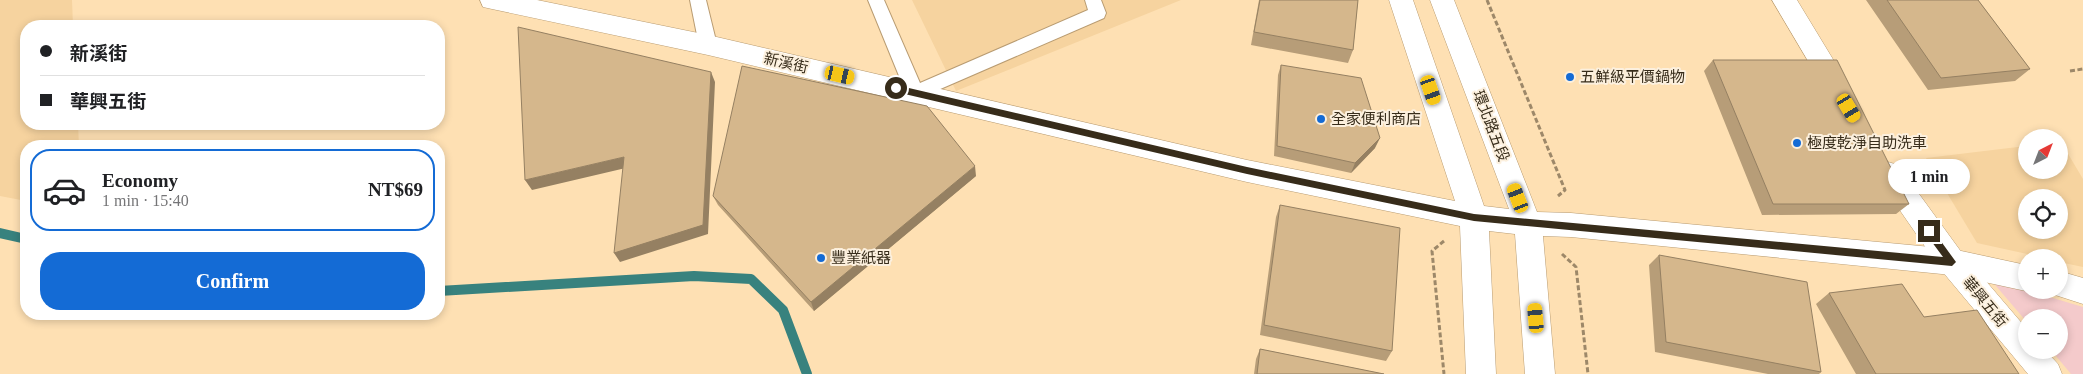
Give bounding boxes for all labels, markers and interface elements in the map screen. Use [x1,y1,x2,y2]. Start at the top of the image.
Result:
text: 新溪街 [70,43,127,64]
street label: 新溪街 [762,50,810,76]
car [823,64,856,86]
place label: 五鮮級平價鍋物 [1580,69,1685,85]
marker: 五鮮級平價鍋物 [1564,71,1576,83]
car [1419,73,1442,107]
route start [885,77,907,99]
street label: 環北路五段 [1470,88,1513,164]
text: 華興五街 [70,91,146,112]
car [1834,91,1863,125]
place label: 全家便利商店 [1331,111,1421,127]
marker: 全家便利商店 [1315,113,1327,125]
north arrow [2018,129,2068,179]
map controls [2018,129,2068,359]
place label: 極度乾淨自助洗車 [1807,135,1927,151]
marker: 極度乾淨自助洗車 [1791,137,1803,149]
callout: 1 min [1888,158,1970,194]
icon: car [42,168,87,213]
text: 1 min [1910,168,1948,185]
text: Economy [102,170,178,191]
text: NT$69 [368,179,423,200]
car [1505,181,1530,215]
button: locate [2018,189,2068,239]
text: 1 min · 15:40 [102,192,189,209]
route end [1918,220,1940,242]
button: + [2018,249,2068,299]
place label: 豐業紙器 [831,250,891,266]
button: Confirm [40,252,425,310]
marker: 豐業紙器 [815,252,827,264]
street label: 華興五街 [1960,274,2010,330]
car [1527,302,1544,334]
button: − [2018,309,2068,359]

